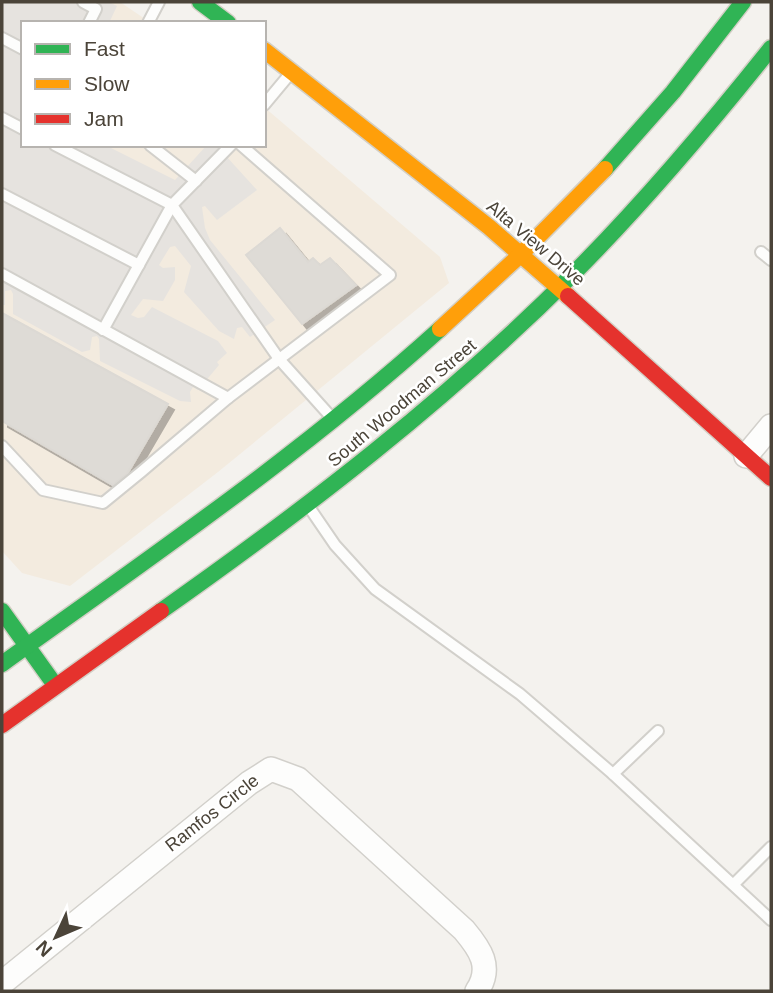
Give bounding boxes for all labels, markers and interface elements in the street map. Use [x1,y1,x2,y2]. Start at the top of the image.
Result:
legend [21,21,266,147]
text: Fast [84,37,125,60]
text: Slow [84,72,130,95]
text: Jam [84,107,124,130]
street label: Alta View Drive [483,196,589,290]
street label: South Woodman Street [324,335,480,471]
street label: Ramfos Circle [161,770,263,856]
north arrow [21,902,91,972]
text: N [32,936,56,961]

